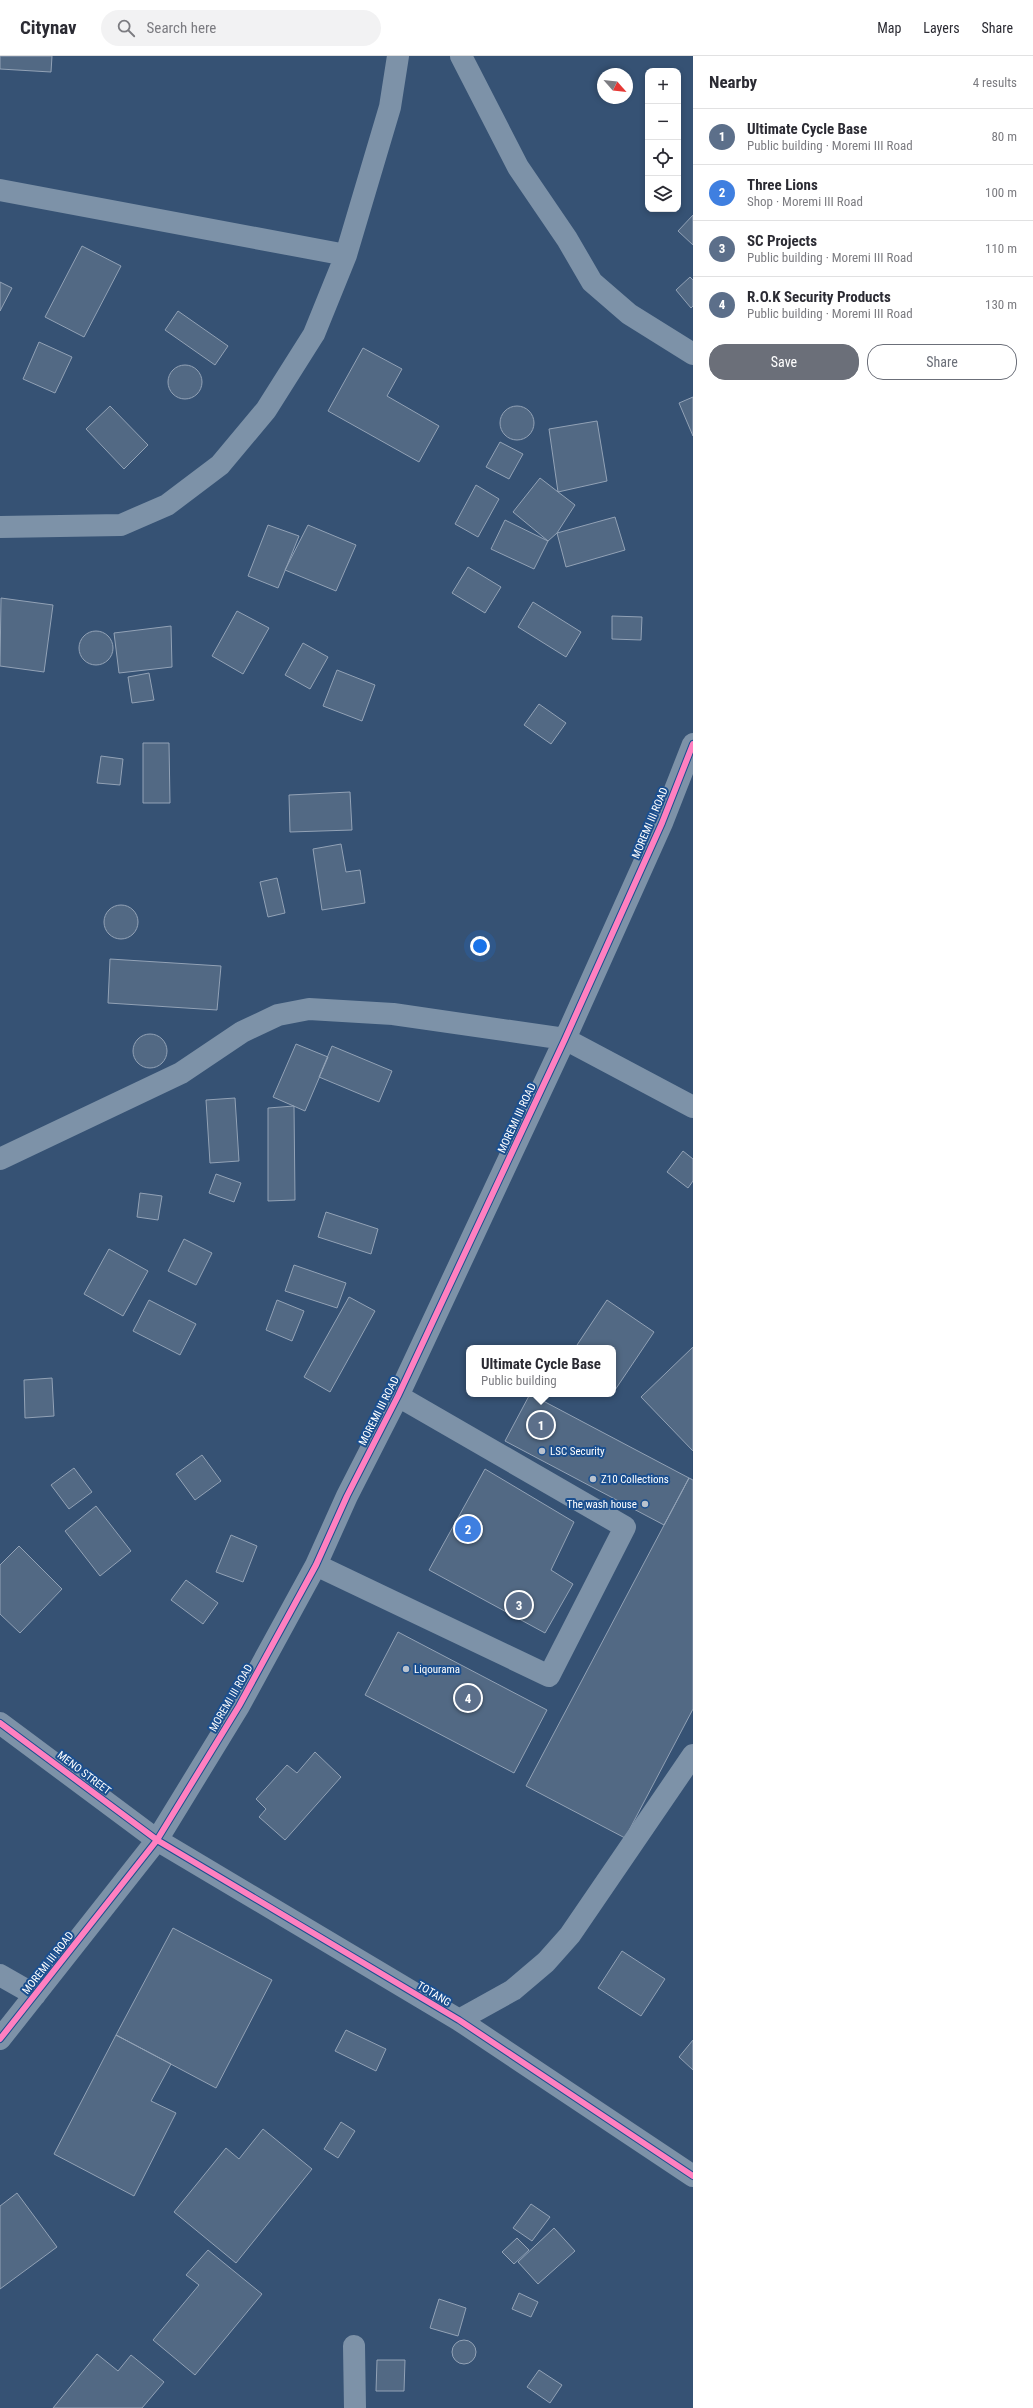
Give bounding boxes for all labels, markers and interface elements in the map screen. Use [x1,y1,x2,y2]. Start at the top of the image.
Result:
search box [101,10,381,46]
text: Citynav [20,16,77,39]
icon: search [115,17,137,39]
text: Search here [147,19,216,37]
text: Map [877,20,901,36]
text: Layers [923,20,960,36]
text: Share [982,20,1013,36]
north arrow [597,68,633,104]
map controls [645,68,681,212]
button: + [645,68,681,104]
text: Nearby [709,72,757,92]
text: 4 results [973,75,1017,90]
button: − [645,104,681,140]
text: Ultimate Cycle Base [747,120,867,138]
text: 1 [719,129,725,144]
text: 80 m [991,129,1017,144]
text: Public building · Moremi III Road [747,138,913,153]
button: locate [645,140,681,176]
button: layers [645,176,681,212]
text: Three Lions [747,176,818,194]
text: 2 [719,185,725,200]
text: 100 m [985,185,1017,200]
text: Shop · Moremi III Road [747,194,863,209]
text: SC Projects [747,232,817,250]
text: 3 [719,241,725,256]
text: 110 m [985,241,1017,256]
text: Public building · Moremi III Road [747,250,913,265]
text: R.O.K Security Products [747,288,891,306]
text: 4 [719,297,725,312]
text: 130 m [985,297,1017,312]
text: Public building · Moremi III Road [747,306,913,321]
button: Save [709,344,859,380]
button: Share [867,344,1017,380]
street label: MOREMI III ROAD [629,786,671,860]
your location [470,936,490,956]
street label: MOREMI III ROAD [495,1081,539,1155]
popup [466,1345,616,1397]
text: Ultimate Cycle Base [481,1355,601,1373]
text: Public building [481,1373,557,1388]
street label: MOREMI III ROAD [356,1374,402,1448]
pin: 1 [528,1410,554,1440]
place label: LSC Security [550,1445,605,1458]
marker: LSC Security [537,1446,547,1456]
place label: Z10 Collections [601,1473,669,1486]
marker: Z10 Collections [588,1474,598,1484]
place label: The wash house [567,1498,637,1511]
marker: The wash house [640,1499,650,1509]
pin: 2 [455,1514,481,1544]
pin: 3 [506,1590,532,1620]
street label: MOREMI III ROAD [206,1662,256,1734]
place label: Liqourama [414,1663,460,1676]
marker: Liqourama [401,1664,411,1674]
pin: 4 [455,1683,481,1713]
street label: MENO STREET [55,1749,114,1798]
street label: MOREMI III ROAD [20,1929,76,1997]
street label: TOTANG [415,1979,453,2009]

